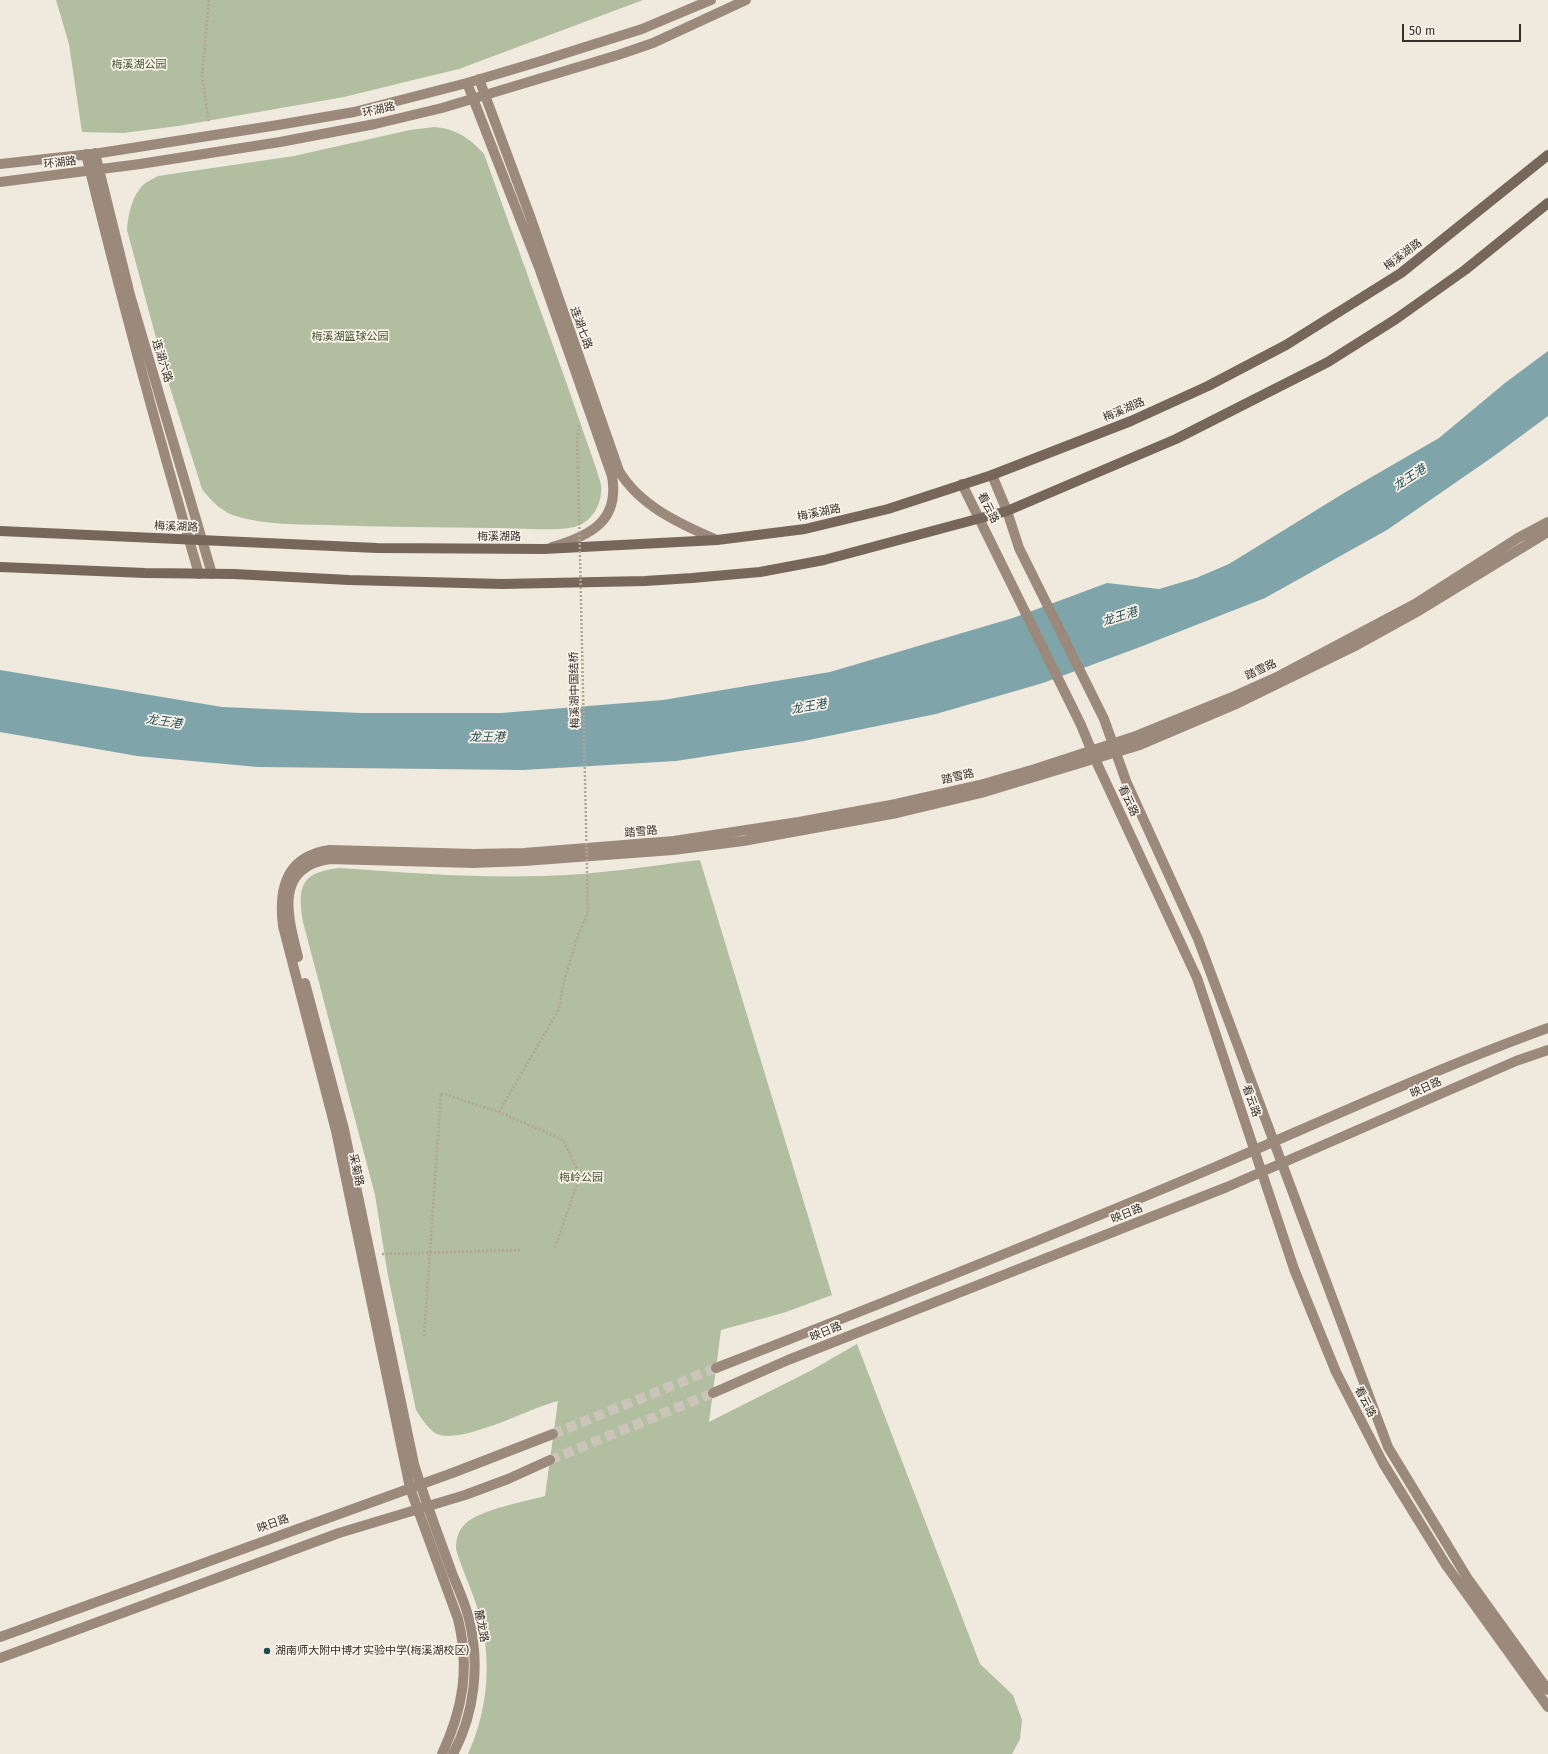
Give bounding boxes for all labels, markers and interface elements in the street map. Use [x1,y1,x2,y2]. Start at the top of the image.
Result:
scale bar [1404,16,1523,42]
text: 50 m [1409,24,1435,38]
park label: 梅溪湖公园 [112,58,166,72]
street label: 环湖路 [361,100,397,120]
street label: 环湖路 [43,154,77,172]
street label: 梅溪湖路 [1381,236,1425,274]
street label: 连湖七路 [567,305,595,351]
park label: 梅溪湖篮球公园 [312,330,388,344]
street label: 连湖六路 [149,338,175,384]
street label: 梅溪湖路 [1101,395,1147,425]
water label: 龙王港 [1391,462,1429,494]
street label: 看云路 [975,490,1001,526]
street label: 梅溪湖路 [796,502,842,524]
street label: 梅溪湖路 [154,520,198,534]
street label: 梅溪湖路 [477,530,521,544]
water label: 龙王港 [1101,605,1139,629]
street label: 梅溪湖中国结桥 [568,651,582,729]
street label: 踏雪路 [1243,657,1279,683]
water label: 龙王港 [790,697,828,717]
water label: 龙王港 [145,712,183,732]
water label: 龙王港 [469,731,505,745]
street label: 踏雪路 [940,767,976,787]
street label: 看云路 [1115,783,1141,819]
street label: 踏雪路 [624,824,658,840]
street label: 映日路 [1408,1075,1444,1101]
street label: 看云路 [1239,1083,1263,1119]
street label: 采菊路 [346,1152,366,1188]
park label: 梅岭公园 [559,1171,603,1185]
street label: 映日路 [1109,1202,1145,1226]
street label: 映日路 [808,1320,844,1344]
street label: 看云路 [1352,1384,1378,1420]
street label: 映日路 [255,1512,291,1536]
street label: 麓龙路 [471,1609,491,1643]
place label: 湖南师大附中博才实验中学(梅溪湖校区) [275,1644,469,1658]
marker: 湖南师大附中博才实验中学(梅溪湖校区) [262,1646,272,1656]

